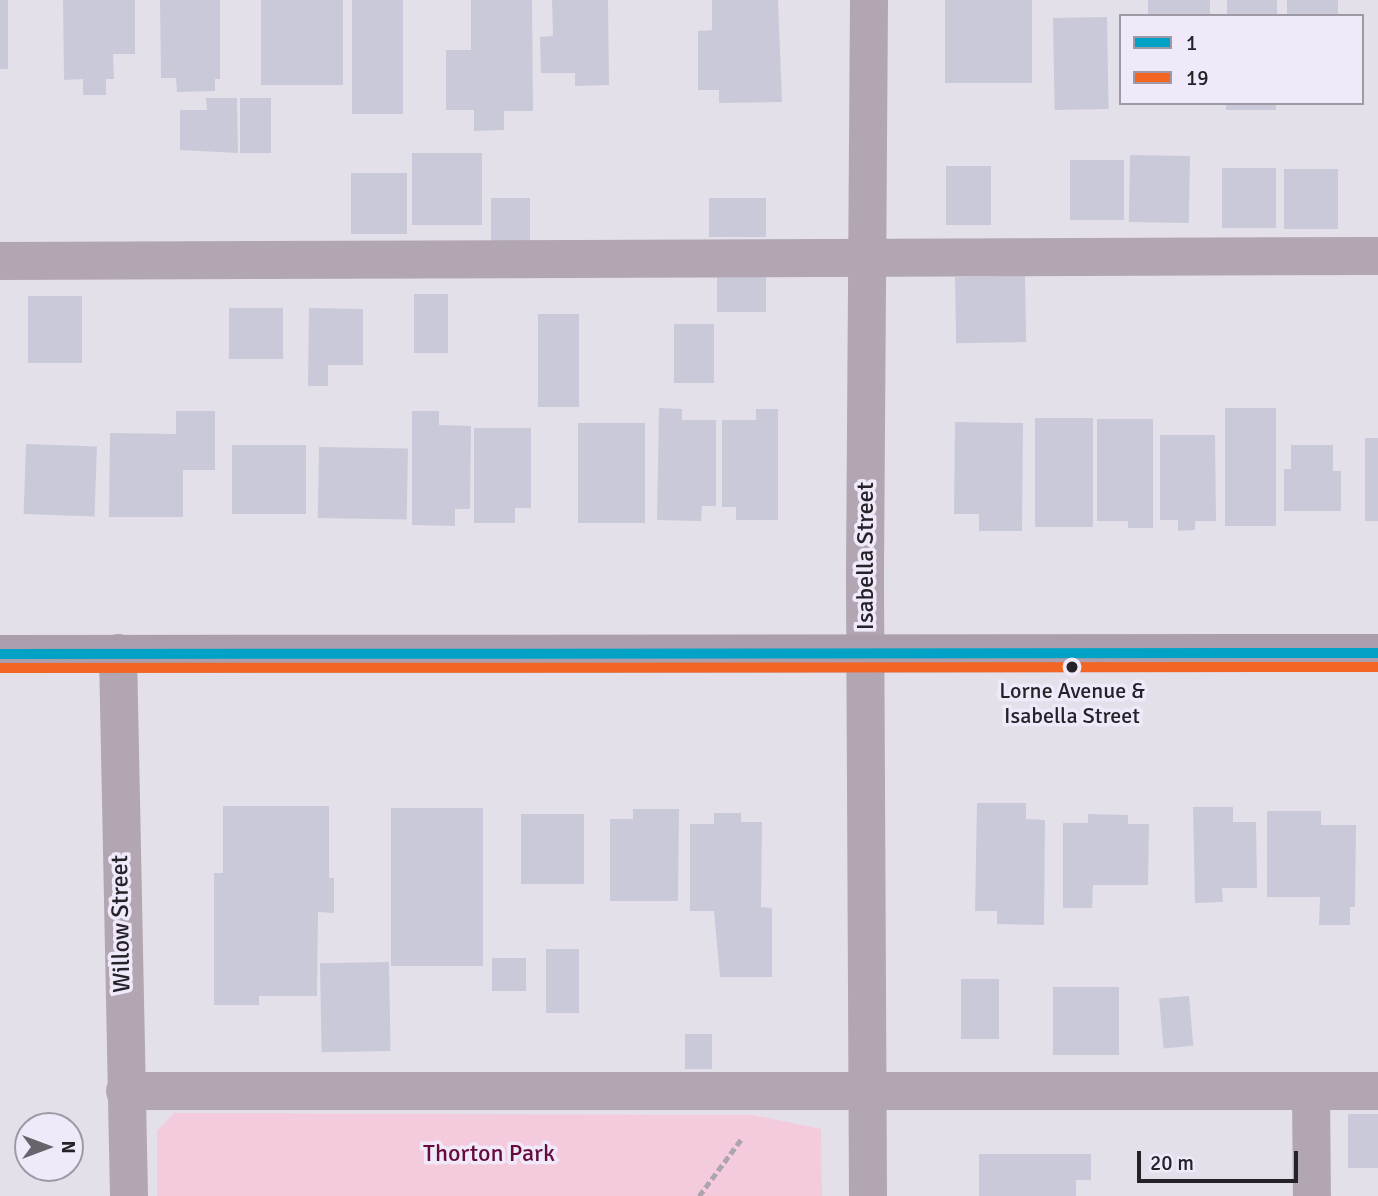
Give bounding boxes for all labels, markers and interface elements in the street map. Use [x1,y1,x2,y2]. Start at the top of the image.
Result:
legend [1119,14,1364,105]
text: 1 [1186,30,1197,56]
text: 19 [1186,65,1209,91]
street label: Isabella Street [852,482,880,630]
marker: Lorne Avenue & Isabella Street [1065,660,1079,674]
place label: Lorne Avenue & Isabella Street [999,677,1145,728]
street label: Willow Street [105,855,137,993]
north arrow [14,1112,84,1182]
scale bar [1140,1136,1301,1180]
text: N [56,1140,80,1154]
park label: Thorton Park [423,1140,555,1168]
text: 20 m [1150,1150,1194,1176]

